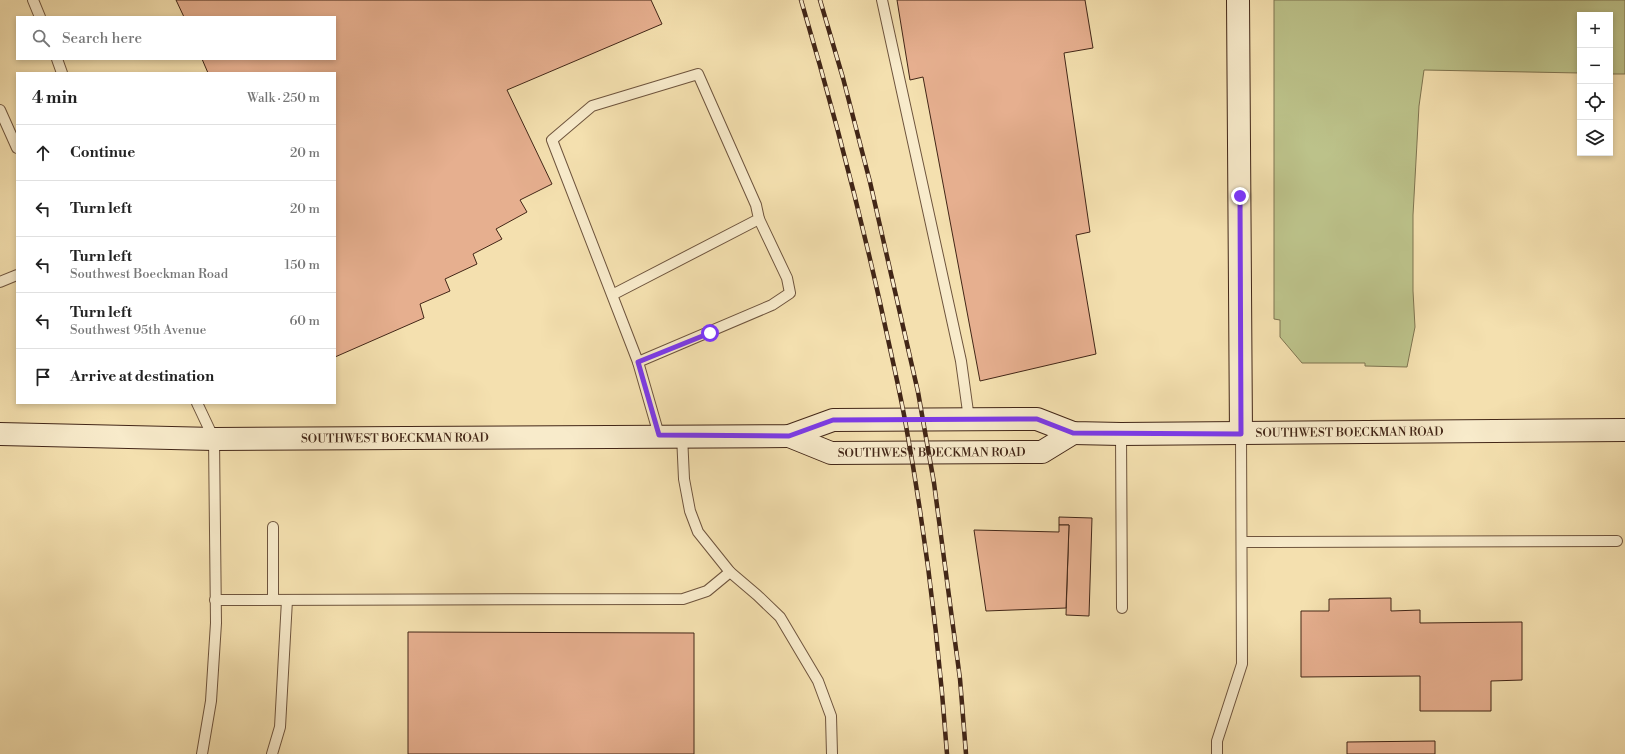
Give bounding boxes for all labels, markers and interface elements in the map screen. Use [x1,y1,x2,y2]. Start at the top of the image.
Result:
map controls [1577,12,1613,156]
button: + [1577,12,1613,48]
search box [16,16,336,60]
icon: search [30,27,52,49]
text: Search here [62,29,142,48]
button: − [1577,48,1613,84]
button: locate [1577,84,1613,120]
text: 4 min [32,87,77,109]
text: Walk · 250 m [247,90,320,106]
button: layers [1577,120,1613,156]
icon: ahead [32,142,54,164]
text: Continue [70,143,135,162]
text: 20 m [290,145,320,161]
route end [1231,187,1249,205]
icon: left [32,198,54,220]
text: Turn left [70,199,132,218]
text: 20 m [290,201,320,217]
text: Turn left [70,247,132,266]
icon: left [32,254,54,276]
text: 150 m [285,257,320,273]
text: Southwest Boeckman Road [70,266,228,282]
text: Turn left [70,303,132,322]
icon: left [32,310,54,332]
text: 60 m [289,313,320,329]
text: Southwest 95th Avenue [70,322,206,338]
route start [701,324,719,342]
icon: arrive [32,366,54,388]
text: Arrive at destination [70,367,214,386]
street label: SOUTHWEST BOECKMAN ROAD [1255,424,1444,440]
street label: SOUTHWEST BOECKMAN ROAD [301,430,489,446]
street label: SOUTHWEST BOECKMAN ROAD [838,445,1026,460]

